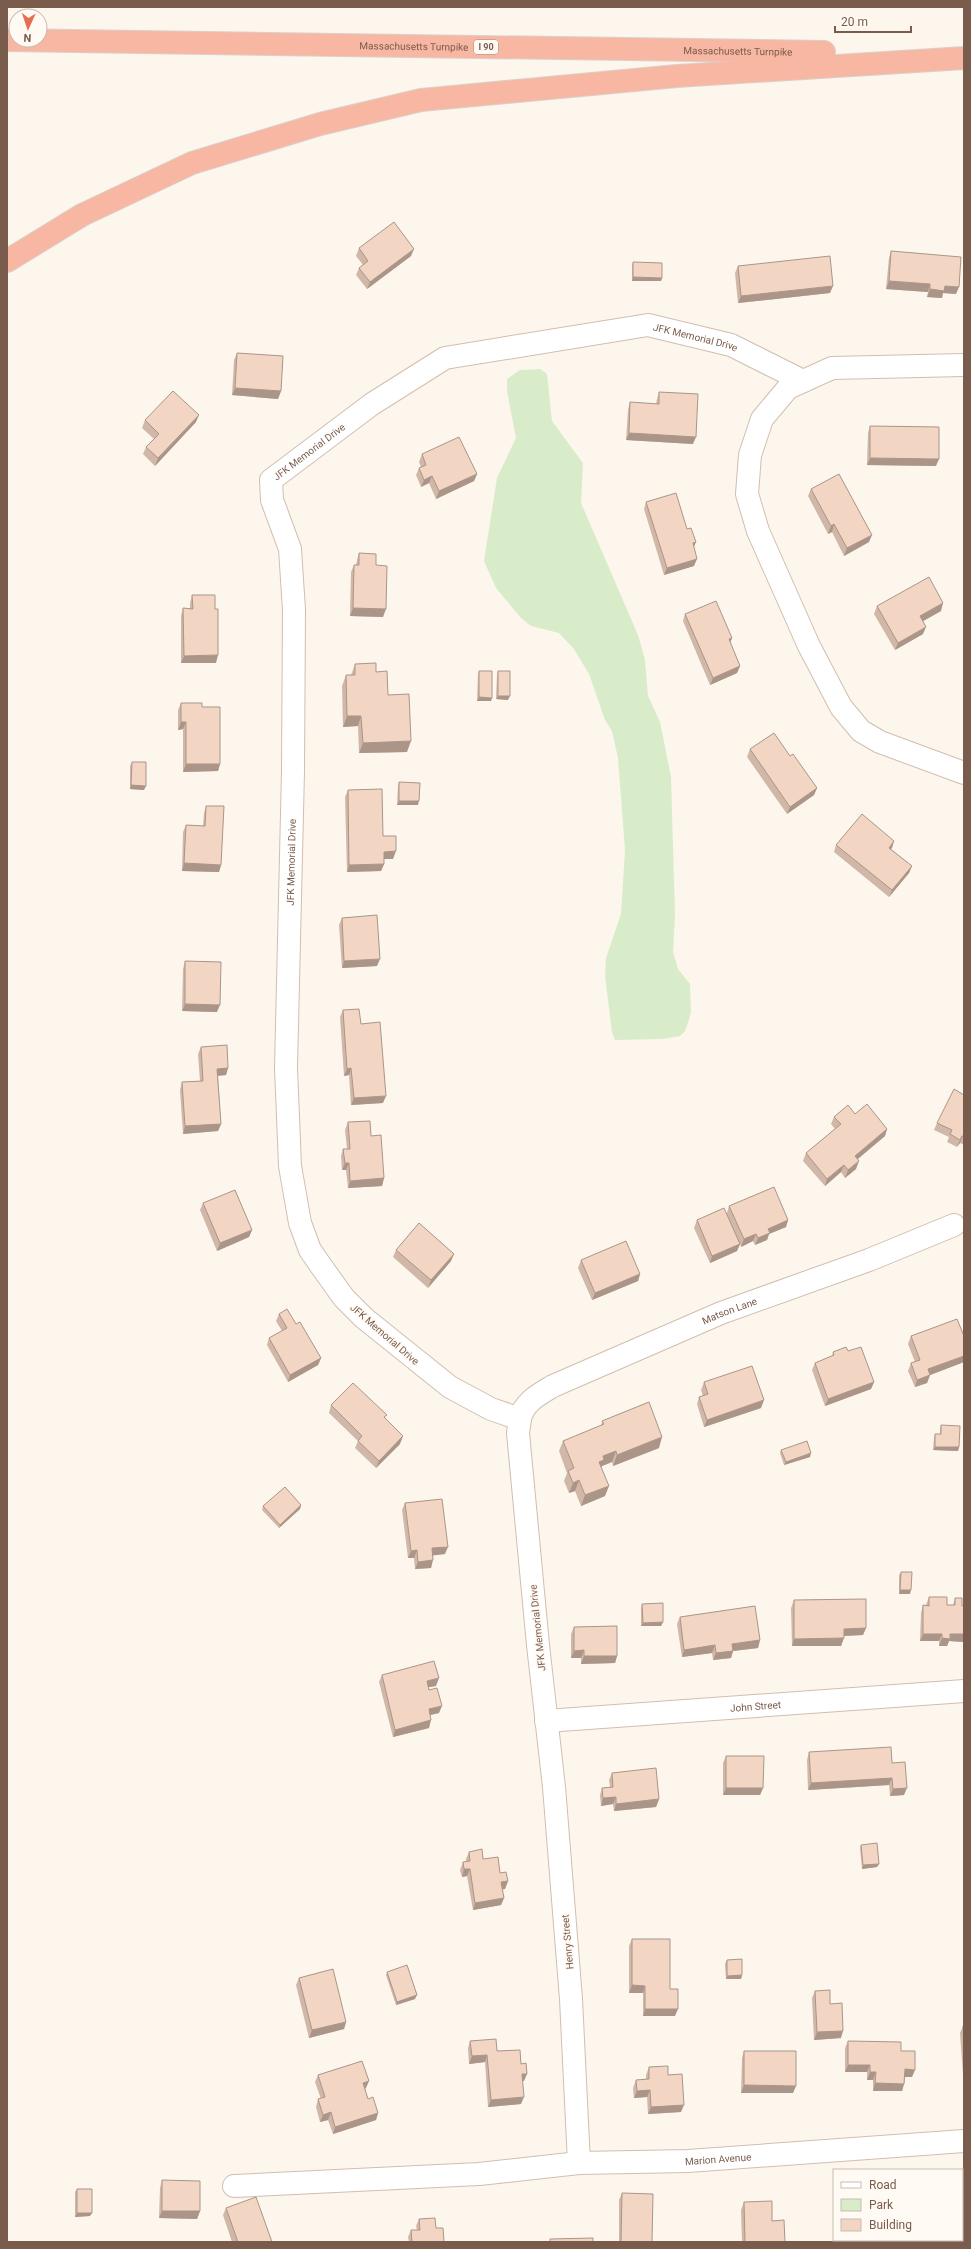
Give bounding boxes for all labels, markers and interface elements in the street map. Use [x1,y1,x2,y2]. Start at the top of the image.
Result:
north arrow [8,8,48,48]
scale bar [835,8,911,34]
text: 20 m [841,15,868,29]
text: N [23,31,32,44]
street label: Massachusetts Turnpike [359,40,469,53]
road number: I 90 [474,40,498,54]
street label: Massachusetts Turnpike [683,45,793,58]
street label: JFK Memorial Drive [652,321,740,354]
street label: JFK Memorial Drive [271,421,347,482]
street label: JFK Memorial Drive [285,819,298,906]
street label: Matson Lane [700,1296,759,1327]
street label: JFK Memorial Drive [348,1302,421,1367]
street label: JFK Memorial Drive [527,1584,548,1672]
street label: John Street [730,1699,781,1714]
street label: Henry Street [560,1914,575,1970]
street label: Marion Avenue [684,2151,752,2167]
legend [833,2169,963,2241]
text: Road [869,2178,897,2192]
text: Park [869,2198,894,2212]
text: Building [869,2218,912,2232]

